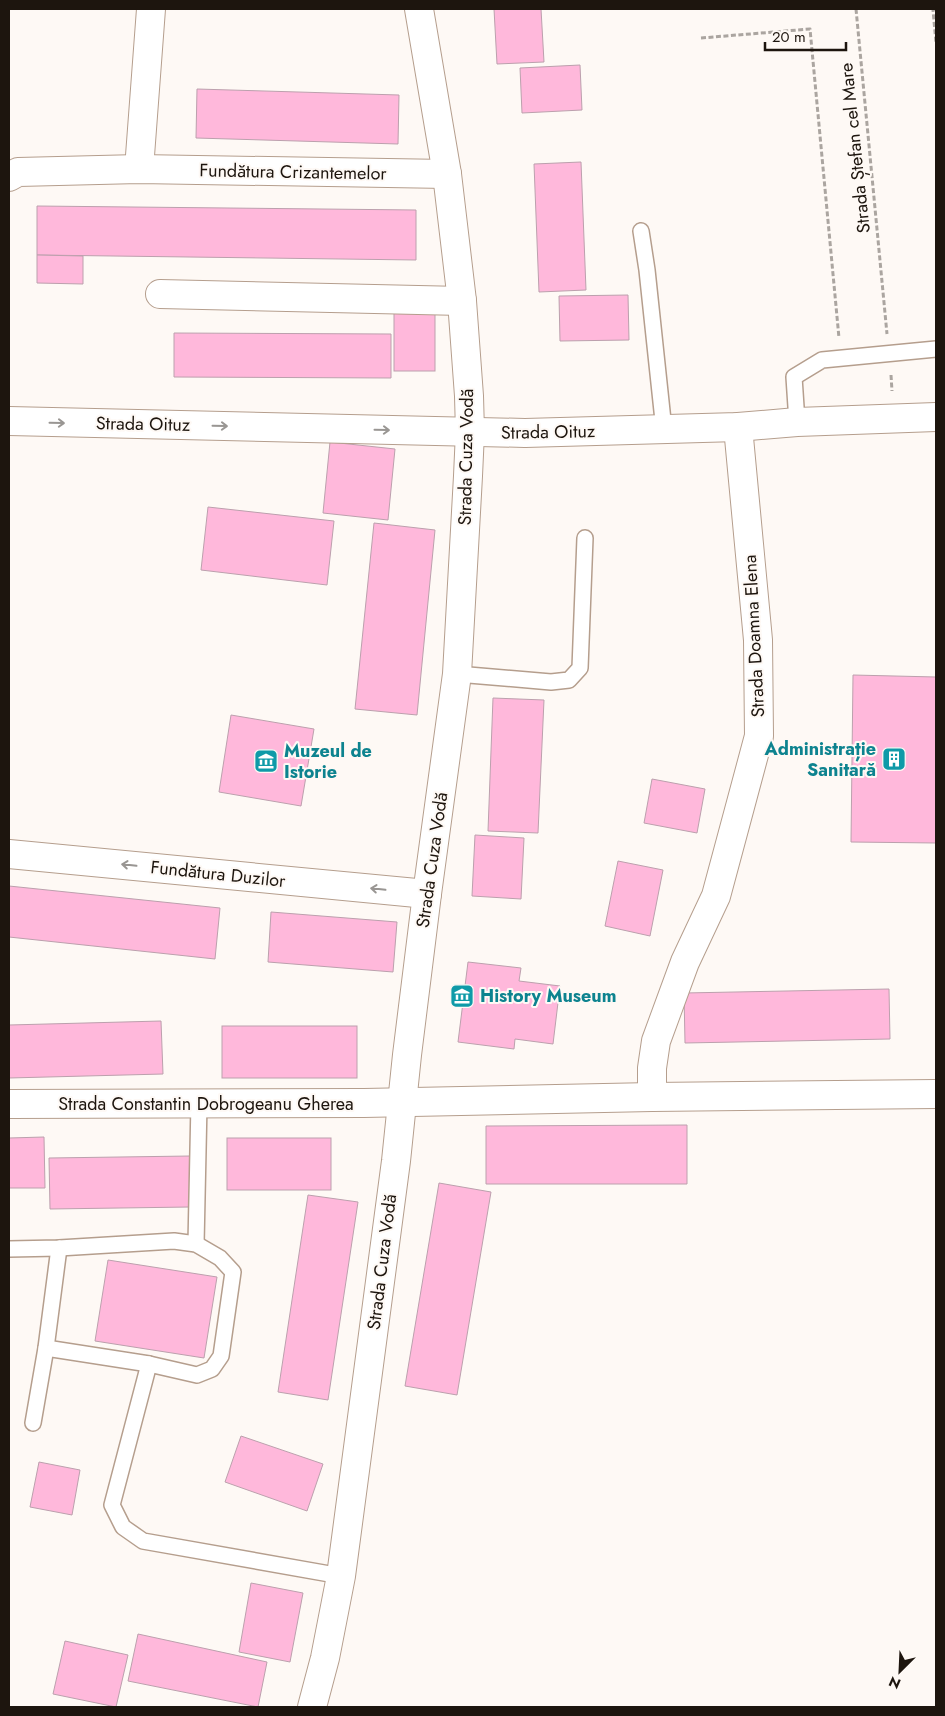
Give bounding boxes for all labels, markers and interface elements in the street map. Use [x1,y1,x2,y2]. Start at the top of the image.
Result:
scale bar [765,20,846,52]
text: 20 m [772,26,806,48]
street label: Strada Ștefan cel Mare [833,61,877,235]
street label: Fundătura Crizantemelor [199,157,388,187]
street label: Strada Cuza Vodă [452,388,480,526]
street label: Strada Oituz [96,410,191,438]
one-way arrow [49,418,65,427]
street label: Strada Oituz [501,418,596,446]
one-way arrow [212,421,228,431]
one-way arrow [374,425,390,434]
street label: Strada Doamna Elena [737,554,771,718]
place label: Administrație Sanitară [764,736,876,783]
place label: Muzeul de Istorie [284,738,372,785]
building icon: Administrație Sanitară [881,746,907,772]
museum icon: Muzeul de Istorie [253,748,279,774]
street label: Strada Cuza Vodă [410,790,454,930]
street label: Fundătura Duzilor [149,854,287,894]
one-way arrow [121,860,137,870]
one-way arrow [370,884,386,894]
museum icon: History Museum [449,983,475,1009]
place label: History Museum [480,983,616,1009]
street label: Strada Constantin Dobrogeanu Gherea [58,1091,354,1117]
street label: Strada Cuza Vodă [361,1193,403,1331]
north arrow [875,1646,925,1696]
text: N [886,1671,904,1694]

